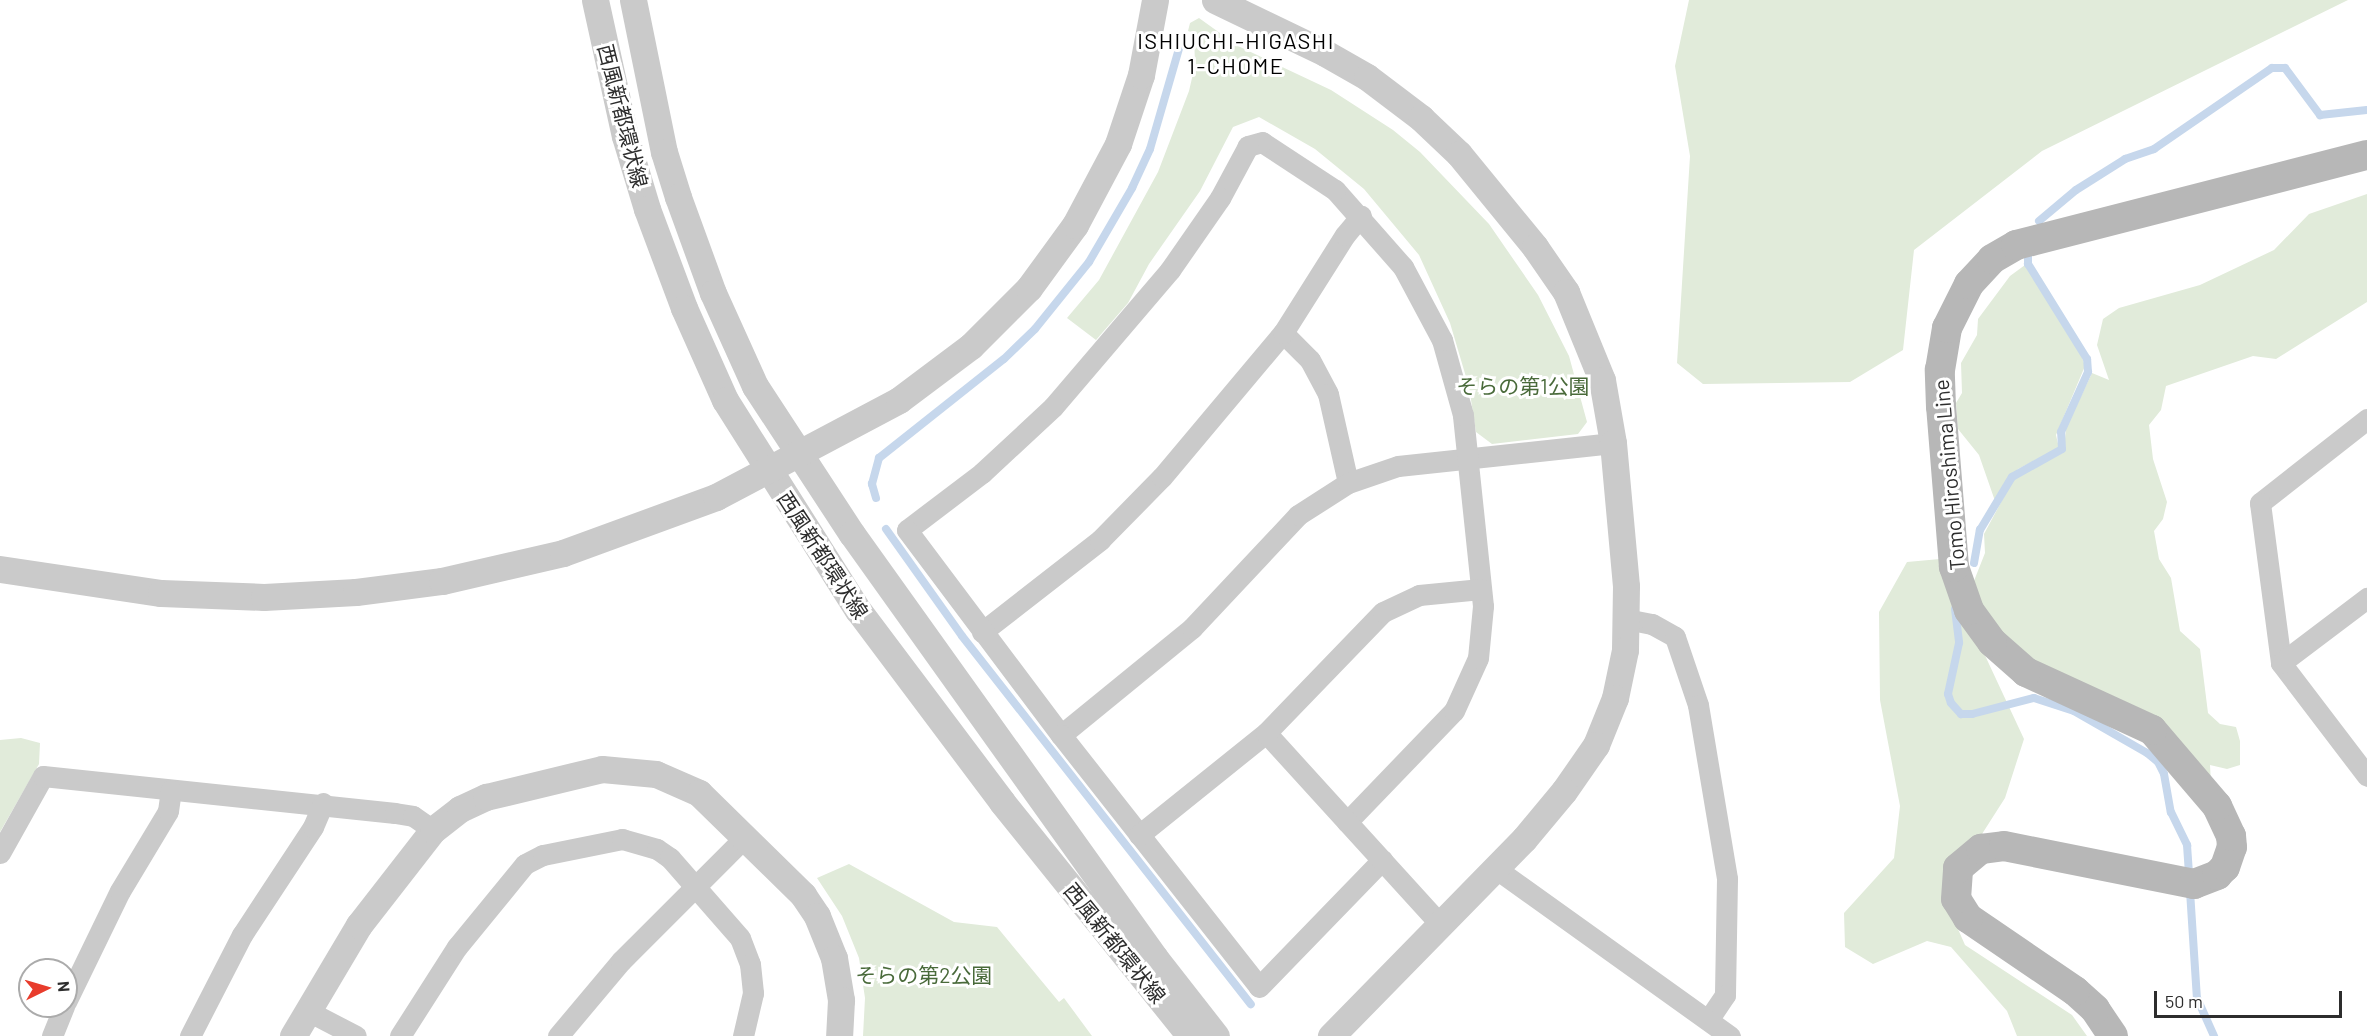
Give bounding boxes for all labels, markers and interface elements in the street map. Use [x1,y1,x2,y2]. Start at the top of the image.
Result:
district label: ISHIUCHI-HIGASHI 1-CHOME [1137,27,1335,78]
street label: 西風新都環状線 [593,42,653,190]
park label: そらの第1公園 [1456,373,1590,399]
street label: Tomo Hiroshima Line [1928,378,1970,572]
street label: 西風新都環状線 [772,486,874,624]
street label: 西風新都環状線 [1059,878,1171,1008]
north arrow [18,958,78,1018]
park label: そらの第2公園 [855,962,993,988]
scale bar [2157,979,2344,1017]
text: N [55,980,74,993]
text: 50 m [2165,990,2203,1012]

